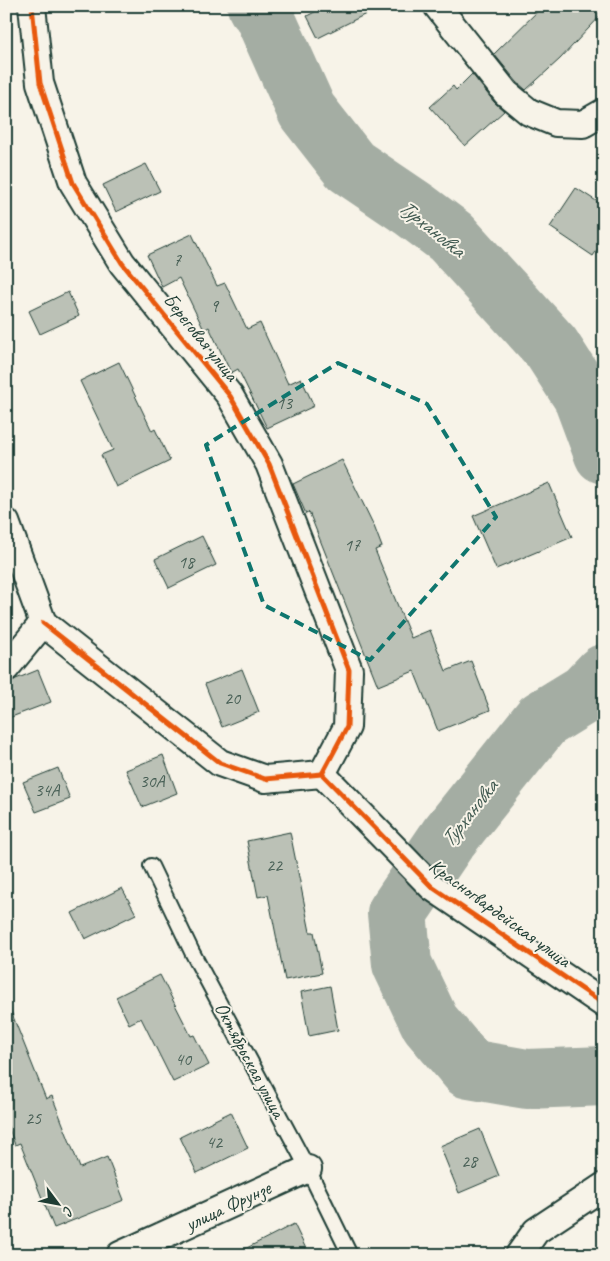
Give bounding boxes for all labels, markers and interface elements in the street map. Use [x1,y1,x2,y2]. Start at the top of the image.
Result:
water label: Турхановка [394,193,472,264]
house number: 7 [173,249,182,271]
street label: Береговая улица [158,288,245,388]
house number: 9 [210,295,220,317]
house number: 13 [276,392,294,414]
house number: 17 [344,534,361,556]
house number: 18 [178,551,196,573]
house number: 20 [224,687,242,709]
house number: 30А [139,770,166,792]
water label: Турхановка [435,773,504,852]
house number: 34А [34,779,61,801]
street label: Красногвардейская улица [424,853,577,974]
house number: 22 [266,854,284,876]
street label: Октябрьская улица [209,998,292,1124]
house number: 40 [175,1048,193,1070]
house number: 25 [25,1107,42,1129]
house number: 42 [206,1131,224,1153]
house number: 28 [461,1150,479,1172]
street label: улица Фрунзе [180,1175,276,1237]
north arrow [32,1178,82,1228]
text: С [58,1203,78,1220]

